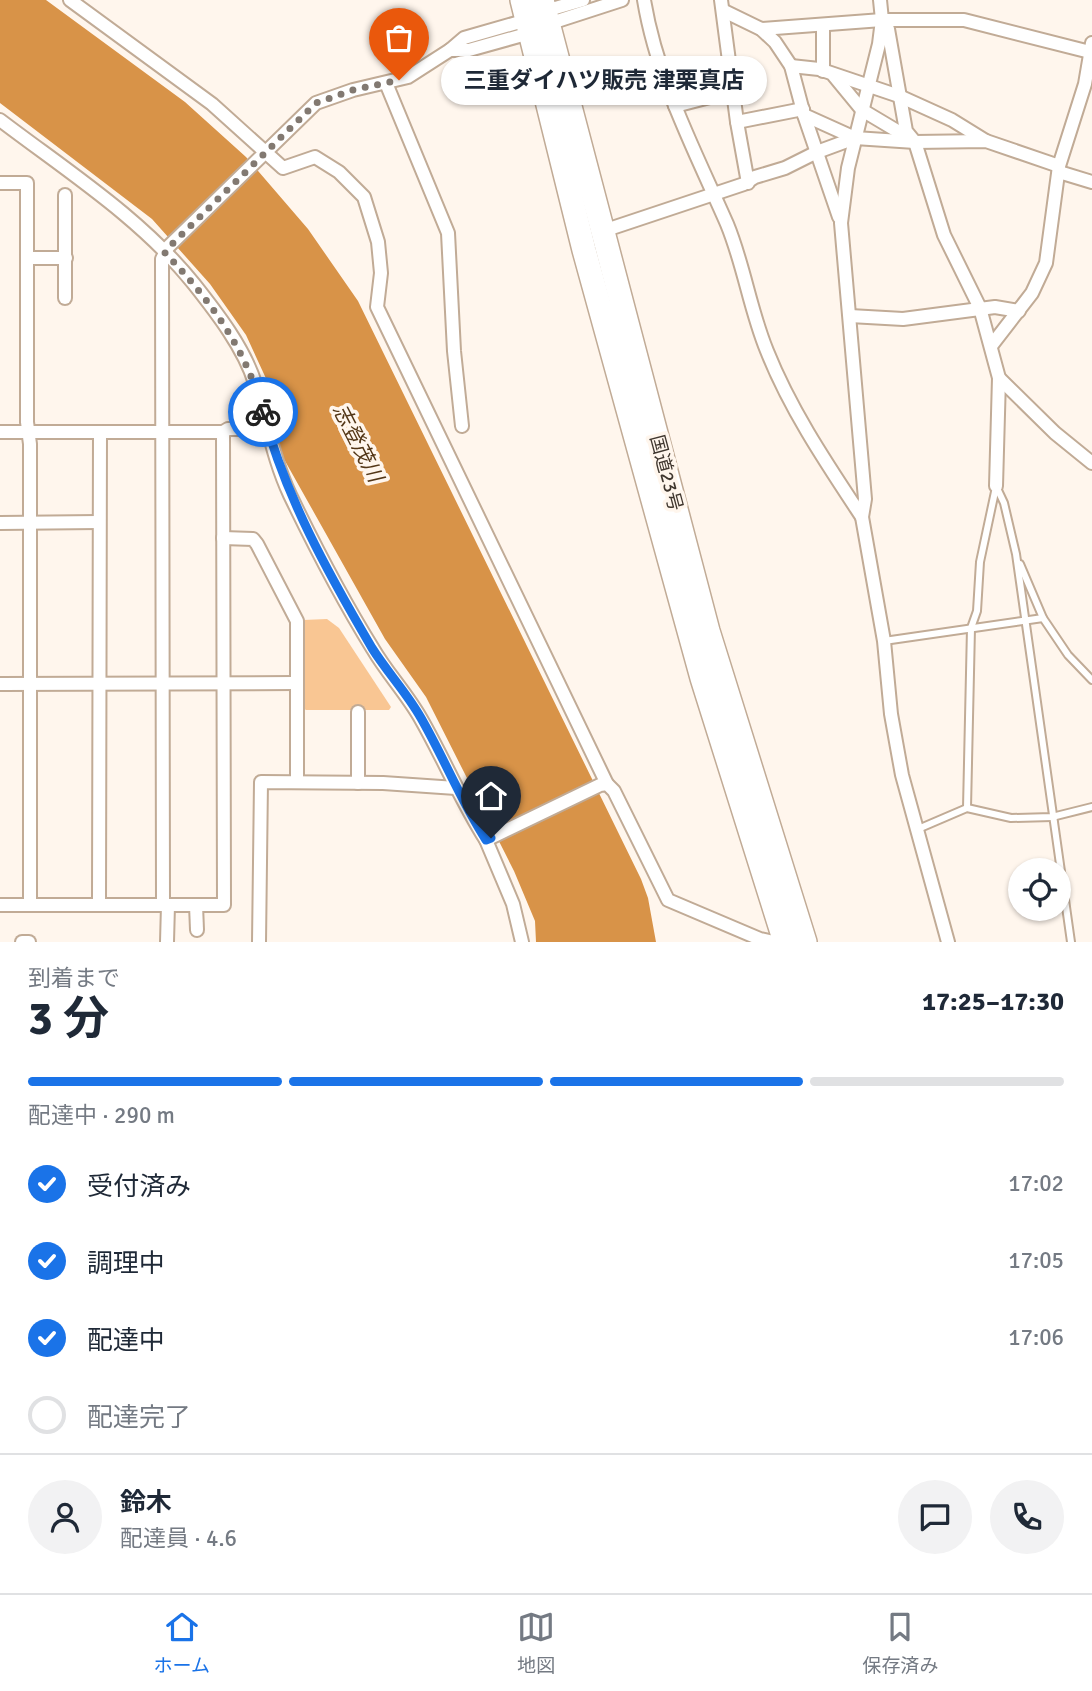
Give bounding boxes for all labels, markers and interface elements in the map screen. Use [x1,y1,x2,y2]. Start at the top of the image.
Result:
pin [369,8,429,80]
icon: bag [380,19,418,57]
callout: 三重ダイハツ販売 津栗真店 [441,56,766,104]
text: 三重ダイハツ販売 津栗真店 [464,66,744,95]
courier [228,377,298,447]
icon: bike [244,393,282,431]
water label: 志登茂川 [327,400,390,488]
street label: 国道23号 [644,432,688,514]
pin [461,766,521,838]
icon: home [472,777,510,815]
map controls [1008,858,1071,921]
button: locate [1008,858,1071,921]
text: 到着まで [28,964,120,993]
text: 17:25–17:30 [922,986,1064,1018]
text: 3 分 [28,991,109,1047]
text: 配達中 · 290 m [28,1101,175,1130]
icon: check [28,1165,66,1203]
text: 17:02 [1008,1169,1064,1198]
text: 受付済み [87,1171,191,1203]
icon: check [28,1242,66,1280]
text: 17:05 [1008,1246,1064,1275]
text: 調理中 [87,1248,165,1280]
icon: check [28,1319,66,1357]
text: 17:06 [1008,1323,1064,1352]
text: 配達中 [87,1325,165,1357]
text: 配達完了 [87,1402,191,1434]
button: person [28,1480,102,1554]
button: chat [898,1480,972,1554]
button: phone [990,1480,1064,1554]
text: 鈴木 [120,1487,172,1519]
text: 配達員 · 4.6 [120,1524,237,1553]
tab: ホーム [154,1608,210,1678]
tab: 地図 [517,1608,555,1678]
tab: 保存済み [862,1608,938,1678]

